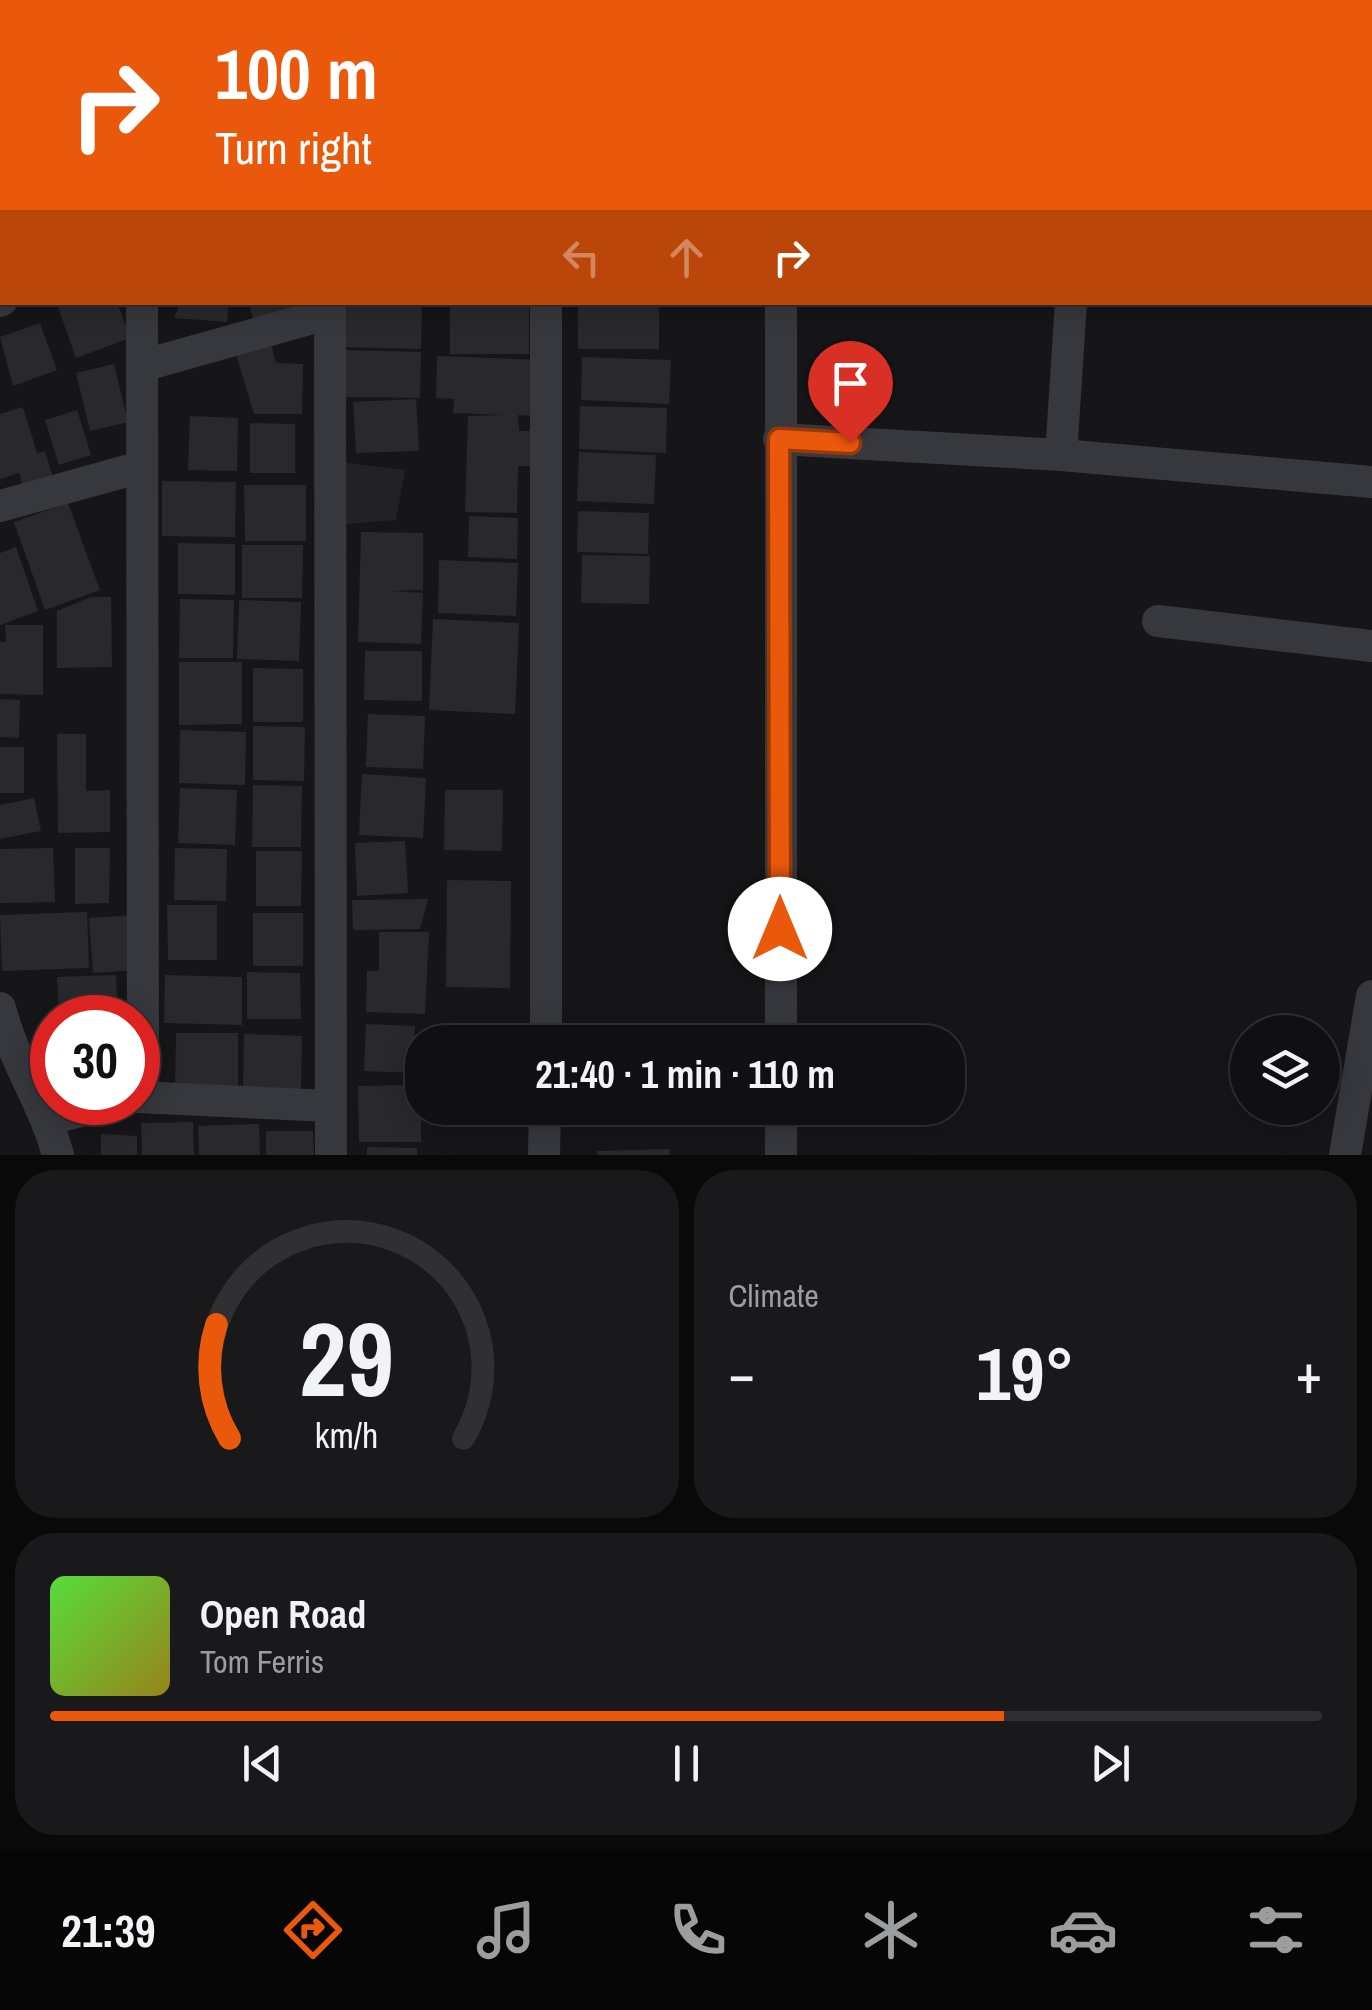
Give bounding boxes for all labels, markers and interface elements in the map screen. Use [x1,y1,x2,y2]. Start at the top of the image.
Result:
text: 100 m [215,27,378,121]
icon: right [50,40,180,170]
text: Turn right [215,117,372,178]
icon: left [554,230,609,285]
icon: ahead [659,230,714,285]
icon: right [764,230,819,285]
pin [808,341,893,444]
icon: arrive [823,356,878,411]
position arrow [728,877,832,981]
speed limit sign: 30 [30,995,160,1125]
map controls [1230,1015,1340,1125]
button: layers [1230,1015,1340,1125]
text: 21:40 · 1 min · 110 m [535,1049,835,1100]
text: Climate [729,1274,819,1317]
text: 29 [299,1288,394,1428]
text: 19° [976,1322,1074,1423]
text: − [729,1336,755,1410]
text: + [1296,1336,1322,1410]
text: km/h [315,1411,379,1459]
text: Open Road [200,1589,366,1640]
text: Tom Ferris [200,1640,324,1683]
icon: previous [235,1736,290,1791]
icon: pause [659,1736,714,1791]
icon: next [1083,1736,1138,1791]
icon: directions [278,1895,348,1965]
icon: music [471,1895,541,1965]
icon: phone [663,1895,733,1965]
icon: climate [856,1895,926,1965]
icon: car [1048,1895,1118,1965]
icon: filters [1241,1895,1311,1965]
text: 21:39 [61,1900,156,1961]

